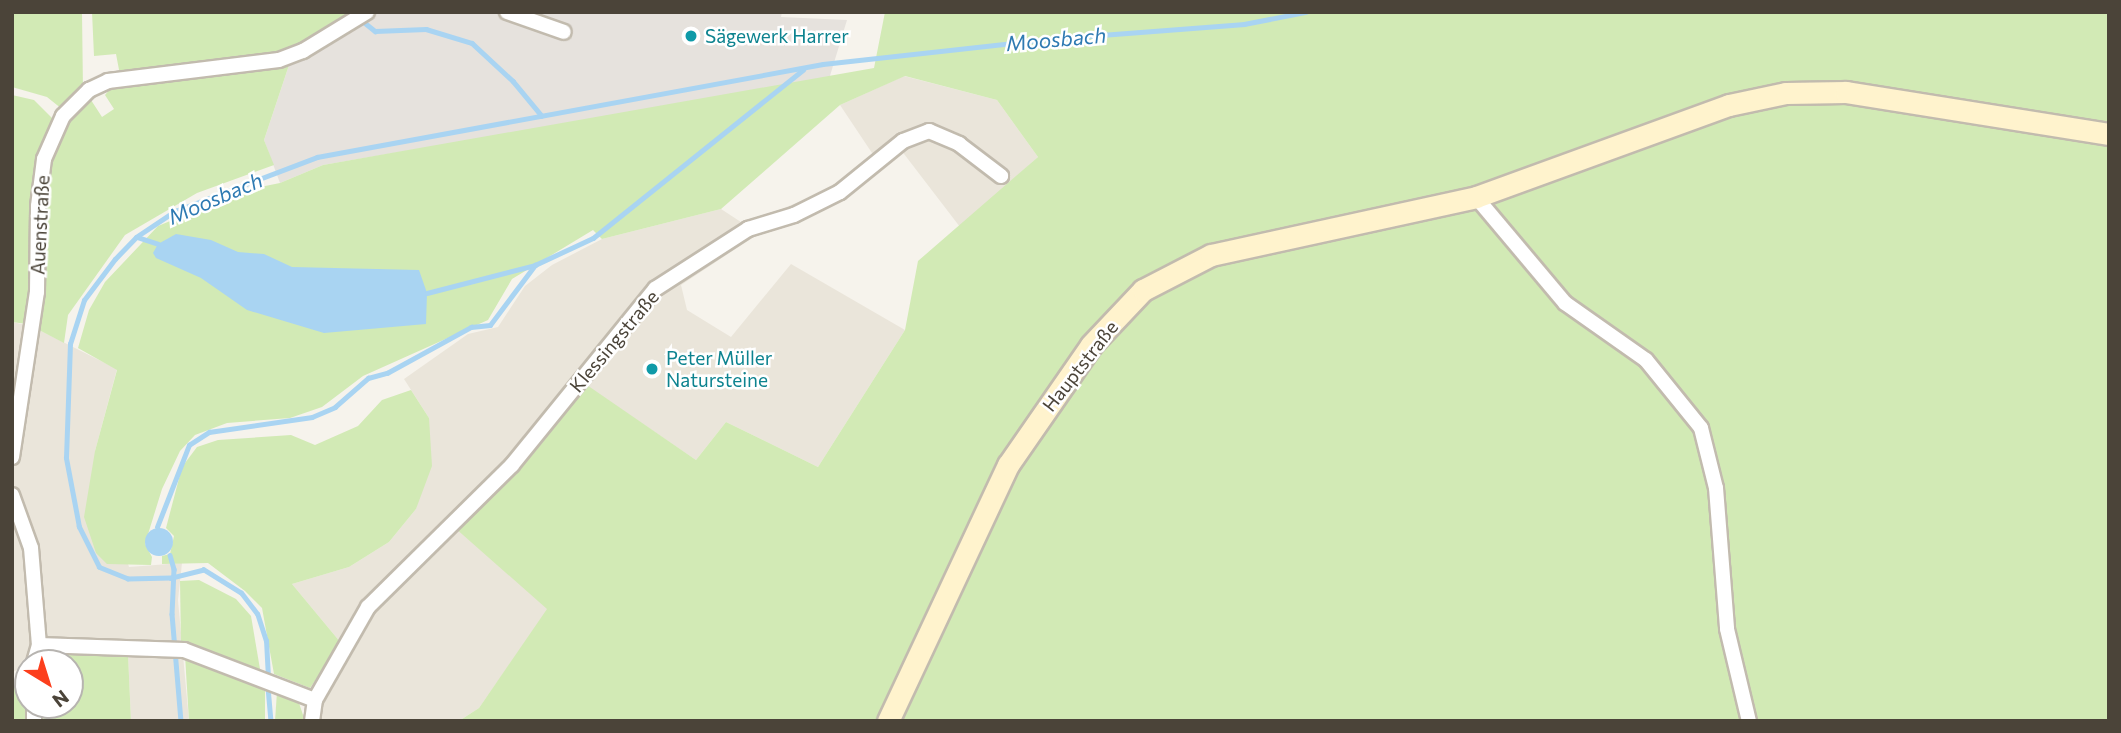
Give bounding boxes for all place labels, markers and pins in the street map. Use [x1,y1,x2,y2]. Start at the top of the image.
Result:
place label: Sägewerk Harrer [705,25,849,47]
marker: Sägewerk Harrer [683,28,699,44]
place label: Peter Müller Natursteine [666,347,772,391]
marker: Peter Müller Natursteine [644,361,660,377]

